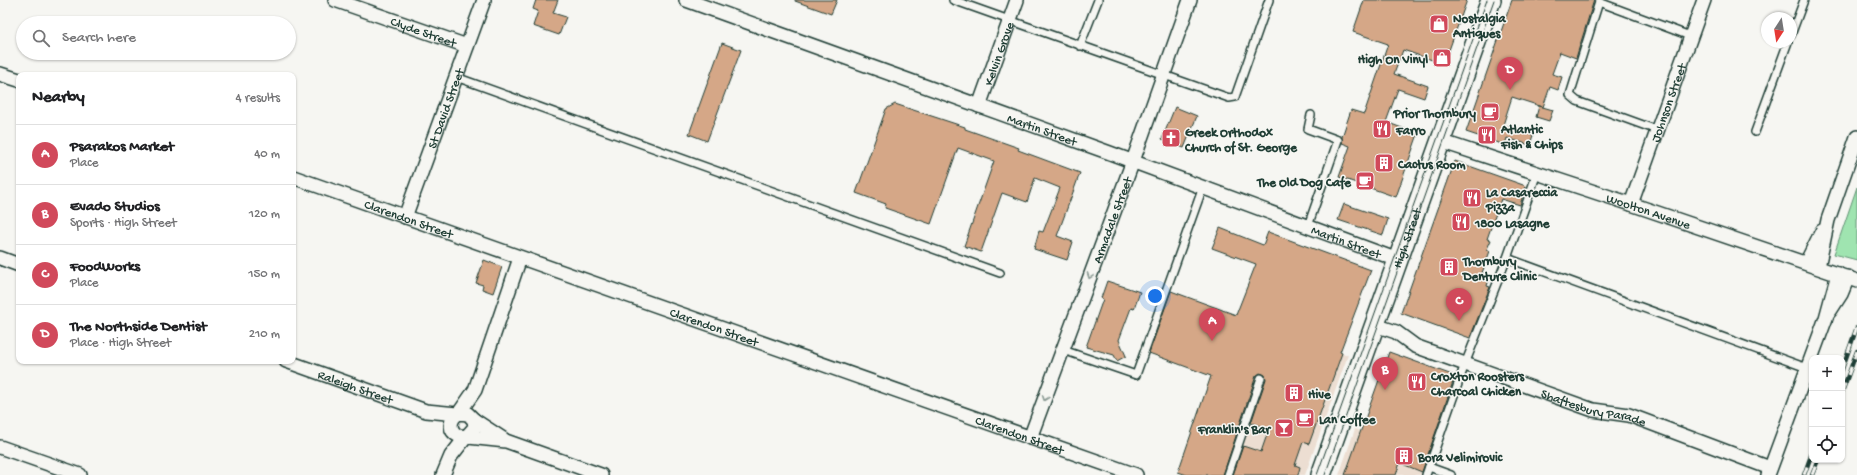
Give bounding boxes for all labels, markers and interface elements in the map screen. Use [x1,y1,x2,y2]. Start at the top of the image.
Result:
place label: Nostalgia Antiques [1452,12,1507,42]
north arrow [1761,12,1797,48]
shop icon: Nostalgia Antiques [1428,13,1450,35]
street label: Clyde Street [388,15,459,52]
search box [16,16,296,60]
street label: Kelvin Grove [982,20,1019,88]
icon: search [30,27,52,49]
text: Search here [62,29,136,47]
shop icon: High On Vinyl [1431,47,1453,69]
place label: High On Vinyl [1358,53,1428,68]
pin: D [1497,57,1523,90]
street label: Johnson Street [1649,60,1691,144]
street label: St David Street [426,65,469,151]
text: Nearby [32,88,85,108]
text: 4 results [236,91,280,106]
cafe icon: Prior Thornbury [1479,101,1501,123]
place label: Prior Thornbury [1393,107,1477,122]
street label: Martin Street [1005,112,1080,151]
restaurant icon: Farro [1371,118,1393,140]
place label: Atlantic Fish & Chips [1500,123,1564,154]
place label: Farro [1395,124,1426,139]
restaurant icon: Atlantic Fish & Chips [1476,124,1498,146]
place label: Greek Orthodox Church of St. George [1184,126,1298,156]
church icon: Greek Orthodox Church of St. George [1160,127,1182,149]
text: Psarakos Market [70,138,174,156]
text: A [41,147,49,162]
text: 40 m [254,147,280,162]
building icon: Cactus Room [1373,152,1395,174]
text: Place [70,156,98,171]
place label: Cactus Room [1397,158,1466,173]
cafe icon: The Old Dog Cafe [1354,170,1376,192]
street label: Armadale Street [1091,174,1137,266]
place label: The Old Dog Cafe [1256,175,1352,191]
place label: La Casareccia Pizza [1485,186,1558,216]
restaurant icon: La Casareccia Pizza [1461,187,1483,209]
street label: Woolton Avenue [1604,191,1692,234]
text: Evado Studios [70,198,160,216]
street label: Clarendon Street [362,198,456,243]
street label: High Street [1391,205,1426,271]
text: B [42,207,48,222]
text: 120 m [249,207,280,222]
restaurant icon: 1800 Lasagne [1450,211,1472,233]
text: Sports · High Street [70,216,176,231]
place label: 1800 Lasagne [1474,217,1551,232]
street label: Martin Street [1309,223,1384,264]
place label: Thornbury Denture Clinic [1462,255,1538,285]
building icon: Thornbury Denture Clinic [1438,256,1460,278]
text: FoodWorks [70,258,140,276]
text: C [41,267,49,282]
text: 150 m [248,267,280,282]
one-way arrow [1086,273,1094,280]
text: Place [70,276,98,291]
your location [1145,286,1165,306]
pin: C [1446,288,1472,321]
street label: Clarendon Street [667,306,762,351]
pin: A [1199,308,1225,341]
text: The Northside Dentist [70,318,207,336]
text: D [41,327,49,342]
text: 210 m [249,327,280,342]
text: Place · High Street [70,336,171,351]
map controls [1809,355,1845,463]
button: + [1809,355,1845,391]
pin: B [1372,357,1398,390]
street label: Raleigh Street [315,368,396,409]
place label: Croxton Roosters Charcoal Chicken [1430,370,1525,400]
restaurant icon: Croxton Roosters Charcoal Chicken [1406,371,1428,393]
building icon: Hive [1283,382,1305,404]
street label: Shaftesbury Parade [1539,387,1648,431]
place label: Hive [1308,388,1332,403]
button: − [1809,391,1845,427]
one-way arrow [1041,395,1049,402]
cafe icon: Lan Coffee [1294,407,1316,429]
place label: Lan Coffee [1319,412,1377,428]
street label: Clarendon Street [973,414,1067,459]
bar icon: Franklin's Bar [1273,417,1295,439]
place label: Franklin's Bar [1197,423,1271,438]
button: locate [1809,427,1845,463]
building icon: Bora Velimirovic [1393,445,1415,467]
place label: Bora Velimirovic [1417,451,1504,466]

